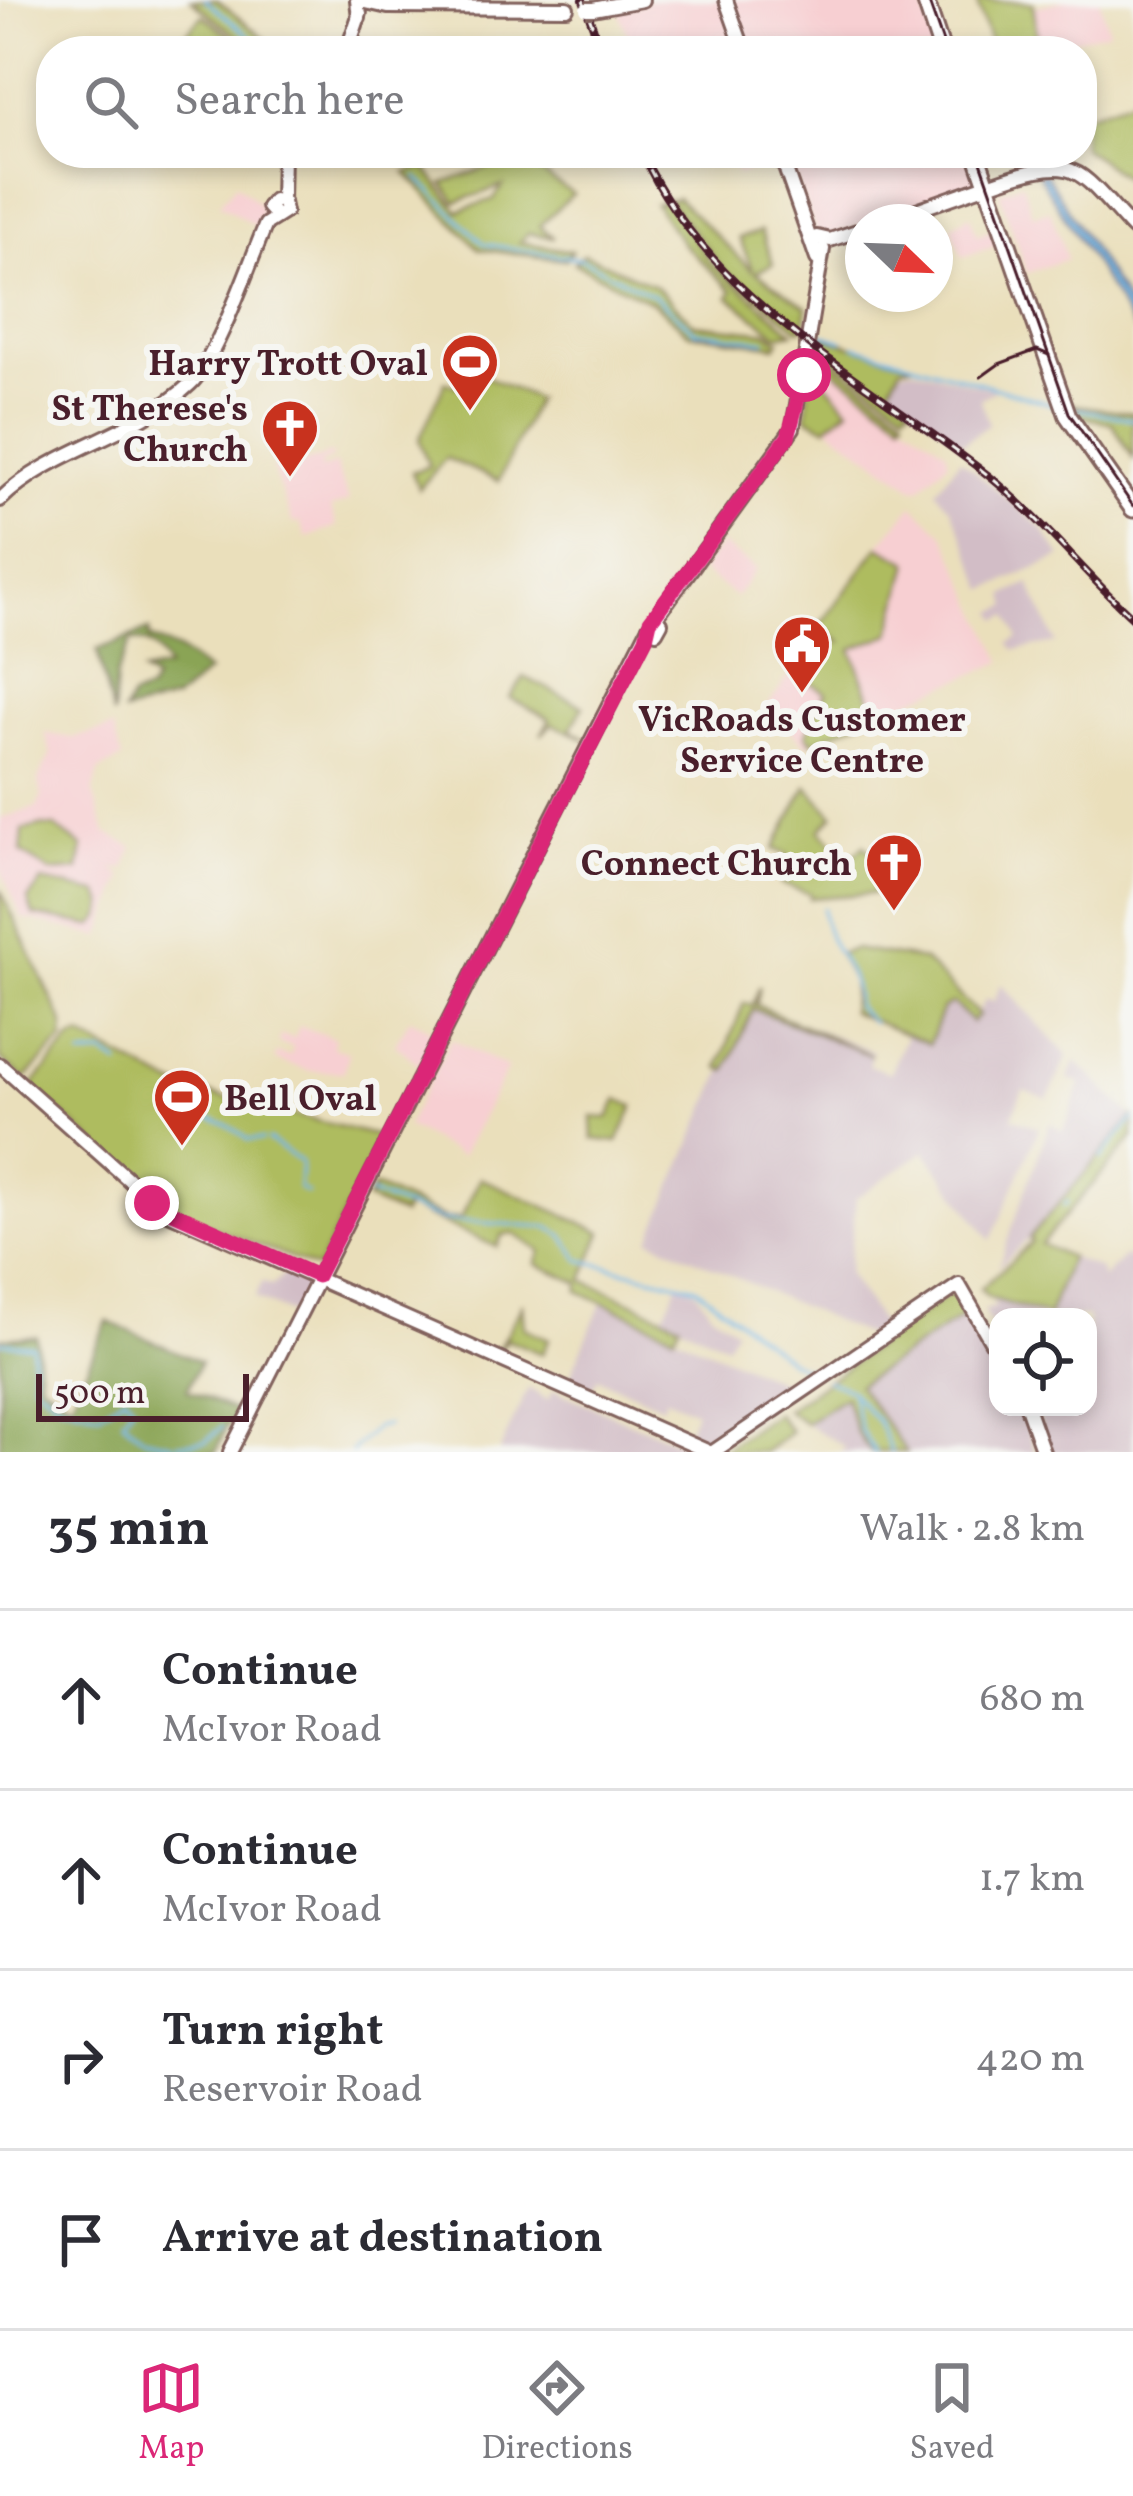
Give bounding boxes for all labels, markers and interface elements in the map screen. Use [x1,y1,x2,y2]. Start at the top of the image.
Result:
search box [36,36,1097,168]
icon: search [78,69,144,135]
text: Search here [174,71,405,134]
north arrow [845,204,953,312]
sports icon: Harry Trott Oval [439,331,501,413]
place label: Harry Trott Oval [148,341,428,391]
route start [777,348,831,402]
place label: St Therese's Church [51,386,248,477]
church icon: St Therese's Church [259,397,321,479]
public building icon: VicRoads Customer Service Centre [771,613,833,695]
place label: VicRoads Customer Service Centre [638,697,966,788]
church icon: Connect Church [863,831,925,913]
place label: Connect Church [581,841,852,891]
sports icon: Bell Oval [151,1066,213,1148]
place label: Bell Oval [224,1076,377,1126]
route end [125,1176,179,1230]
map controls [989,1308,1097,1416]
button: locate [989,1308,1097,1416]
scale bar [36,1368,249,1421]
text: 500 m [54,1372,145,1418]
text: 35 min [48,1495,210,1566]
text: Walk · 2.8 km [860,1503,1085,1557]
text: Continue [162,1641,358,1704]
icon: ahead [48,1667,114,1733]
text: 680 m [980,1673,1085,1727]
text: McIvor Road [162,1704,382,1758]
text: Continue [162,1821,358,1884]
icon: ahead [48,1847,114,1913]
text: 1.7 km [979,1853,1085,1907]
text: McIvor Road [162,1884,382,1938]
text: Turn right [162,2001,383,2064]
icon: right [48,2027,114,2093]
text: 420 m [975,2033,1085,2087]
text: Reservoir Road [162,2064,423,2118]
icon: arrive [48,2207,114,2273]
text: Arrive at destination [162,2208,603,2271]
tab: Map [138,2355,205,2473]
tab: Directions [481,2355,633,2473]
tab: Saved [910,2355,995,2473]

